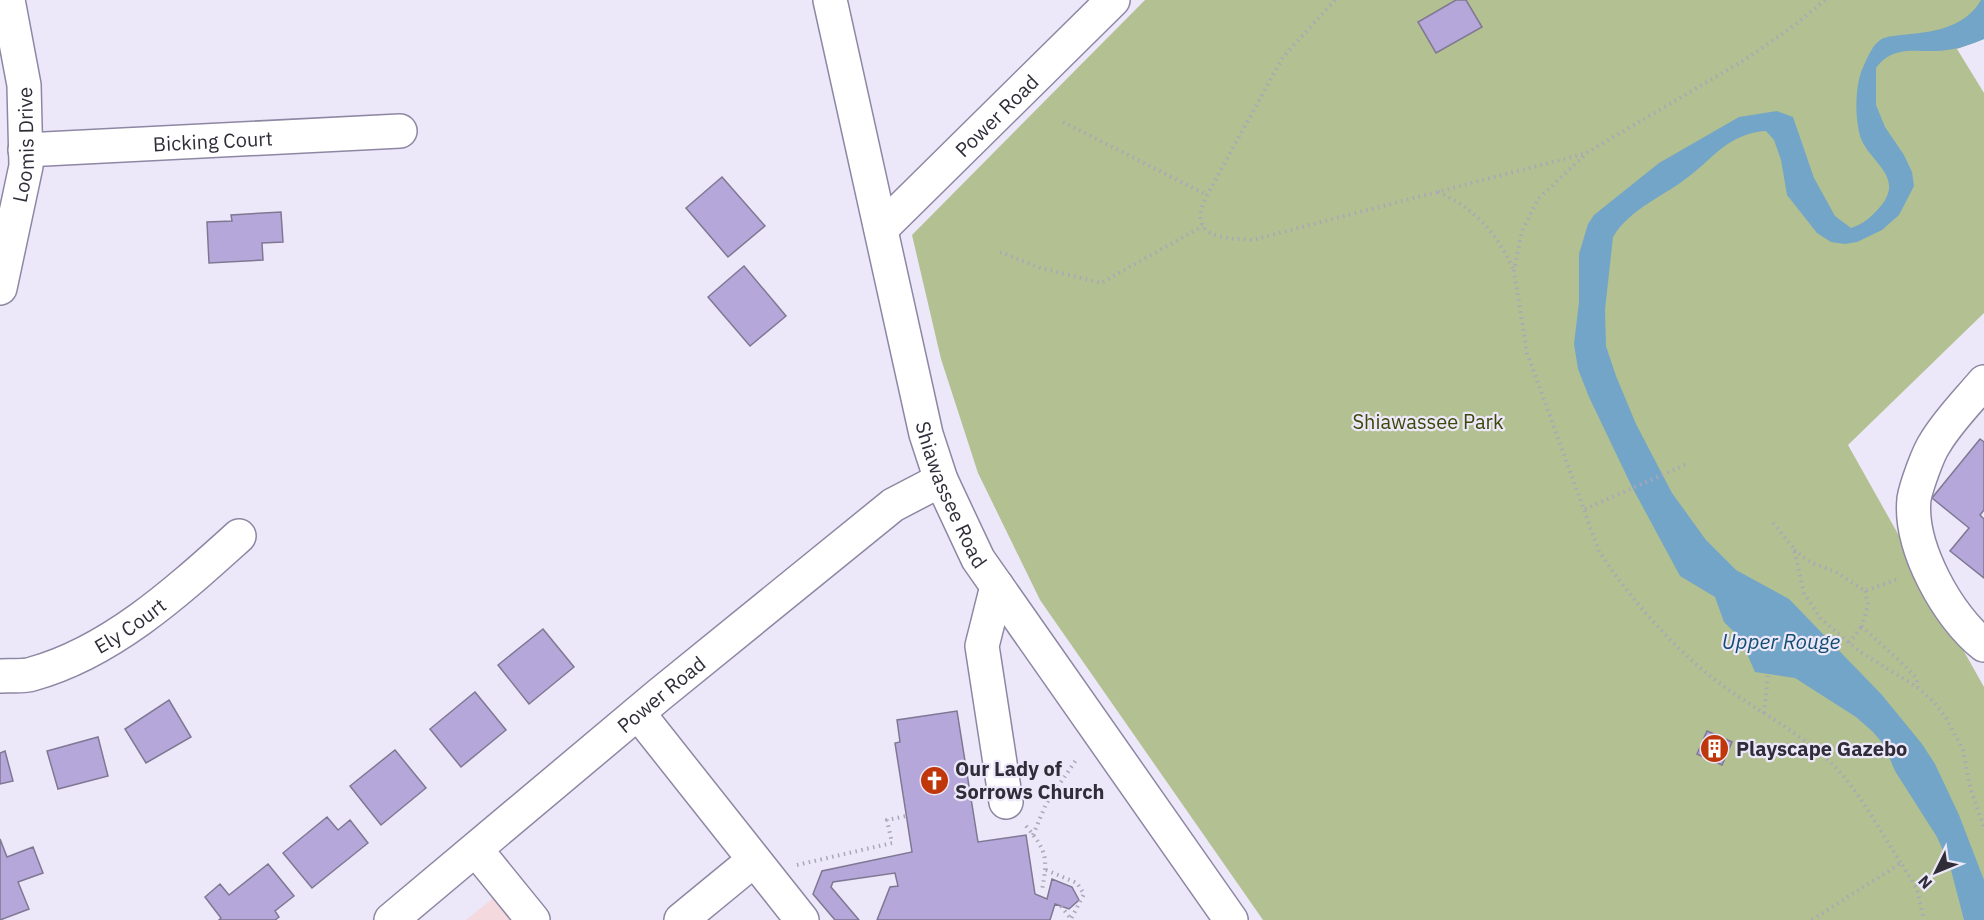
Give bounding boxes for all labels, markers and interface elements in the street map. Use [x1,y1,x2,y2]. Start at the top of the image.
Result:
street label: Power Road [949,68,1044,162]
street label: Loomis Drive [5,87,40,205]
street label: Bicking Court [152,124,273,157]
park label: Shiawassee Park [1353,408,1504,435]
street label: Shiawassee Road [910,419,994,573]
street label: Ely Court [89,591,171,659]
water label: Upper Rouge [1722,627,1840,655]
street label: Power Road [611,649,711,738]
building icon: Playscape Gazebo [1699,732,1731,764]
place label: Playscape Gazebo [1736,735,1907,762]
place label: Our Lady of Sorrows Church [955,755,1105,805]
church icon: Our Lady of Sorrows Church [918,764,950,796]
north arrow [1906,842,1966,902]
text: N [1914,871,1936,893]

